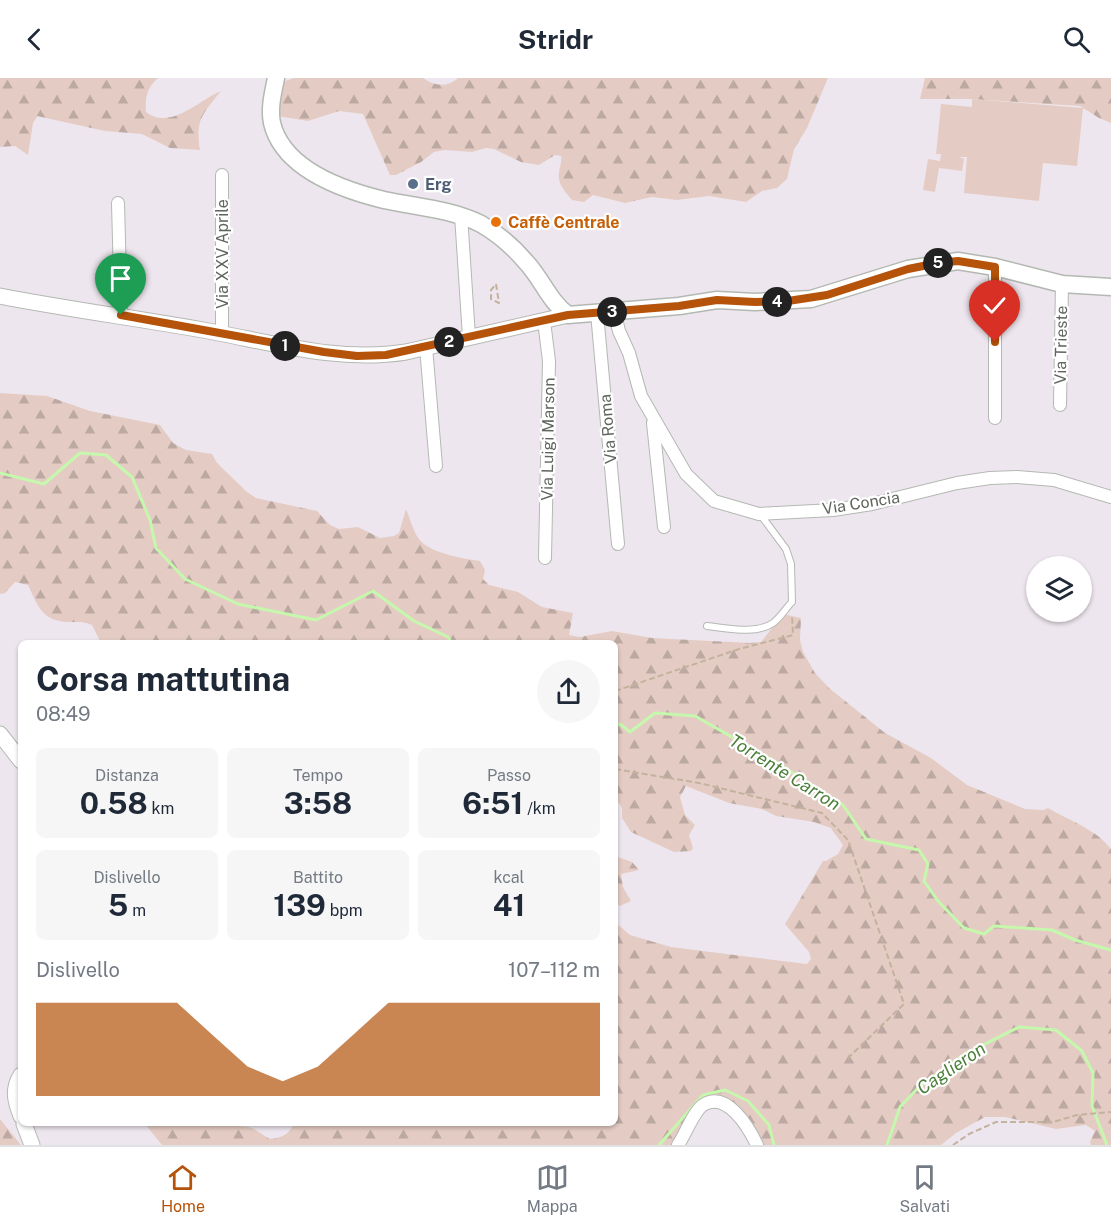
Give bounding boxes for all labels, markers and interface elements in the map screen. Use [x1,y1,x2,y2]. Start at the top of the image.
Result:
icon: back [18,23,51,56]
text: Stridr [518,23,593,55]
icon: search [1060,23,1093,56]
place label: Erg [425,175,452,194]
marker: Erg [406,177,420,191]
street label: Via XXV Aprile [213,199,232,309]
place label: Caffè Centrale [508,213,620,232]
marker: Caffè Centrale [489,215,503,229]
pin: 5 [923,248,953,278]
pin [95,253,146,315]
text: 5 [933,253,943,272]
icon: arrive [104,262,137,295]
pin [969,280,1020,342]
pin: 4 [762,287,792,317]
icon: check [978,289,1011,322]
text: 4 [772,292,782,311]
pin: 3 [597,297,627,327]
text: 3 [607,302,617,321]
street label: Via Trieste [1051,306,1071,384]
pin: 2 [434,327,464,357]
pin: 1 [270,331,300,361]
text: 2 [444,332,454,351]
text: 1 [282,336,288,355]
street label: Via Luigi Marson [537,377,559,501]
street label: Via Roma [595,393,621,465]
street label: Via Concia [821,488,901,518]
map controls [1026,556,1092,622]
button: layers [1026,556,1092,622]
text: Corsa mattutina [36,660,290,698]
button: share [537,660,600,723]
text: 08:49 [36,702,91,726]
water label: Torrente Carron [726,729,844,815]
text: Distanza [95,766,159,785]
text: Tempo [293,766,343,785]
text: Passo [487,766,531,785]
text: 0.58 [80,785,148,821]
text: 3:58 [284,785,352,821]
text: 6:51 [462,785,523,821]
text: km [148,799,174,818]
text: /km [523,799,556,818]
text: Dislivello [94,868,160,887]
text: Battito [293,868,343,887]
text: kcal [494,868,524,887]
text: 5 [108,887,128,923]
text: 139 [273,887,326,923]
text: 41 [493,887,525,923]
text: m [128,901,146,920]
text: bpm [326,901,363,920]
text: Dislivello [36,958,120,982]
text: 107–112 m [508,958,600,982]
water label: Caglieron [913,1037,989,1099]
tab: Home [161,1161,205,1216]
tab: Mappa [527,1161,578,1216]
tab: Salvati [899,1161,950,1216]

